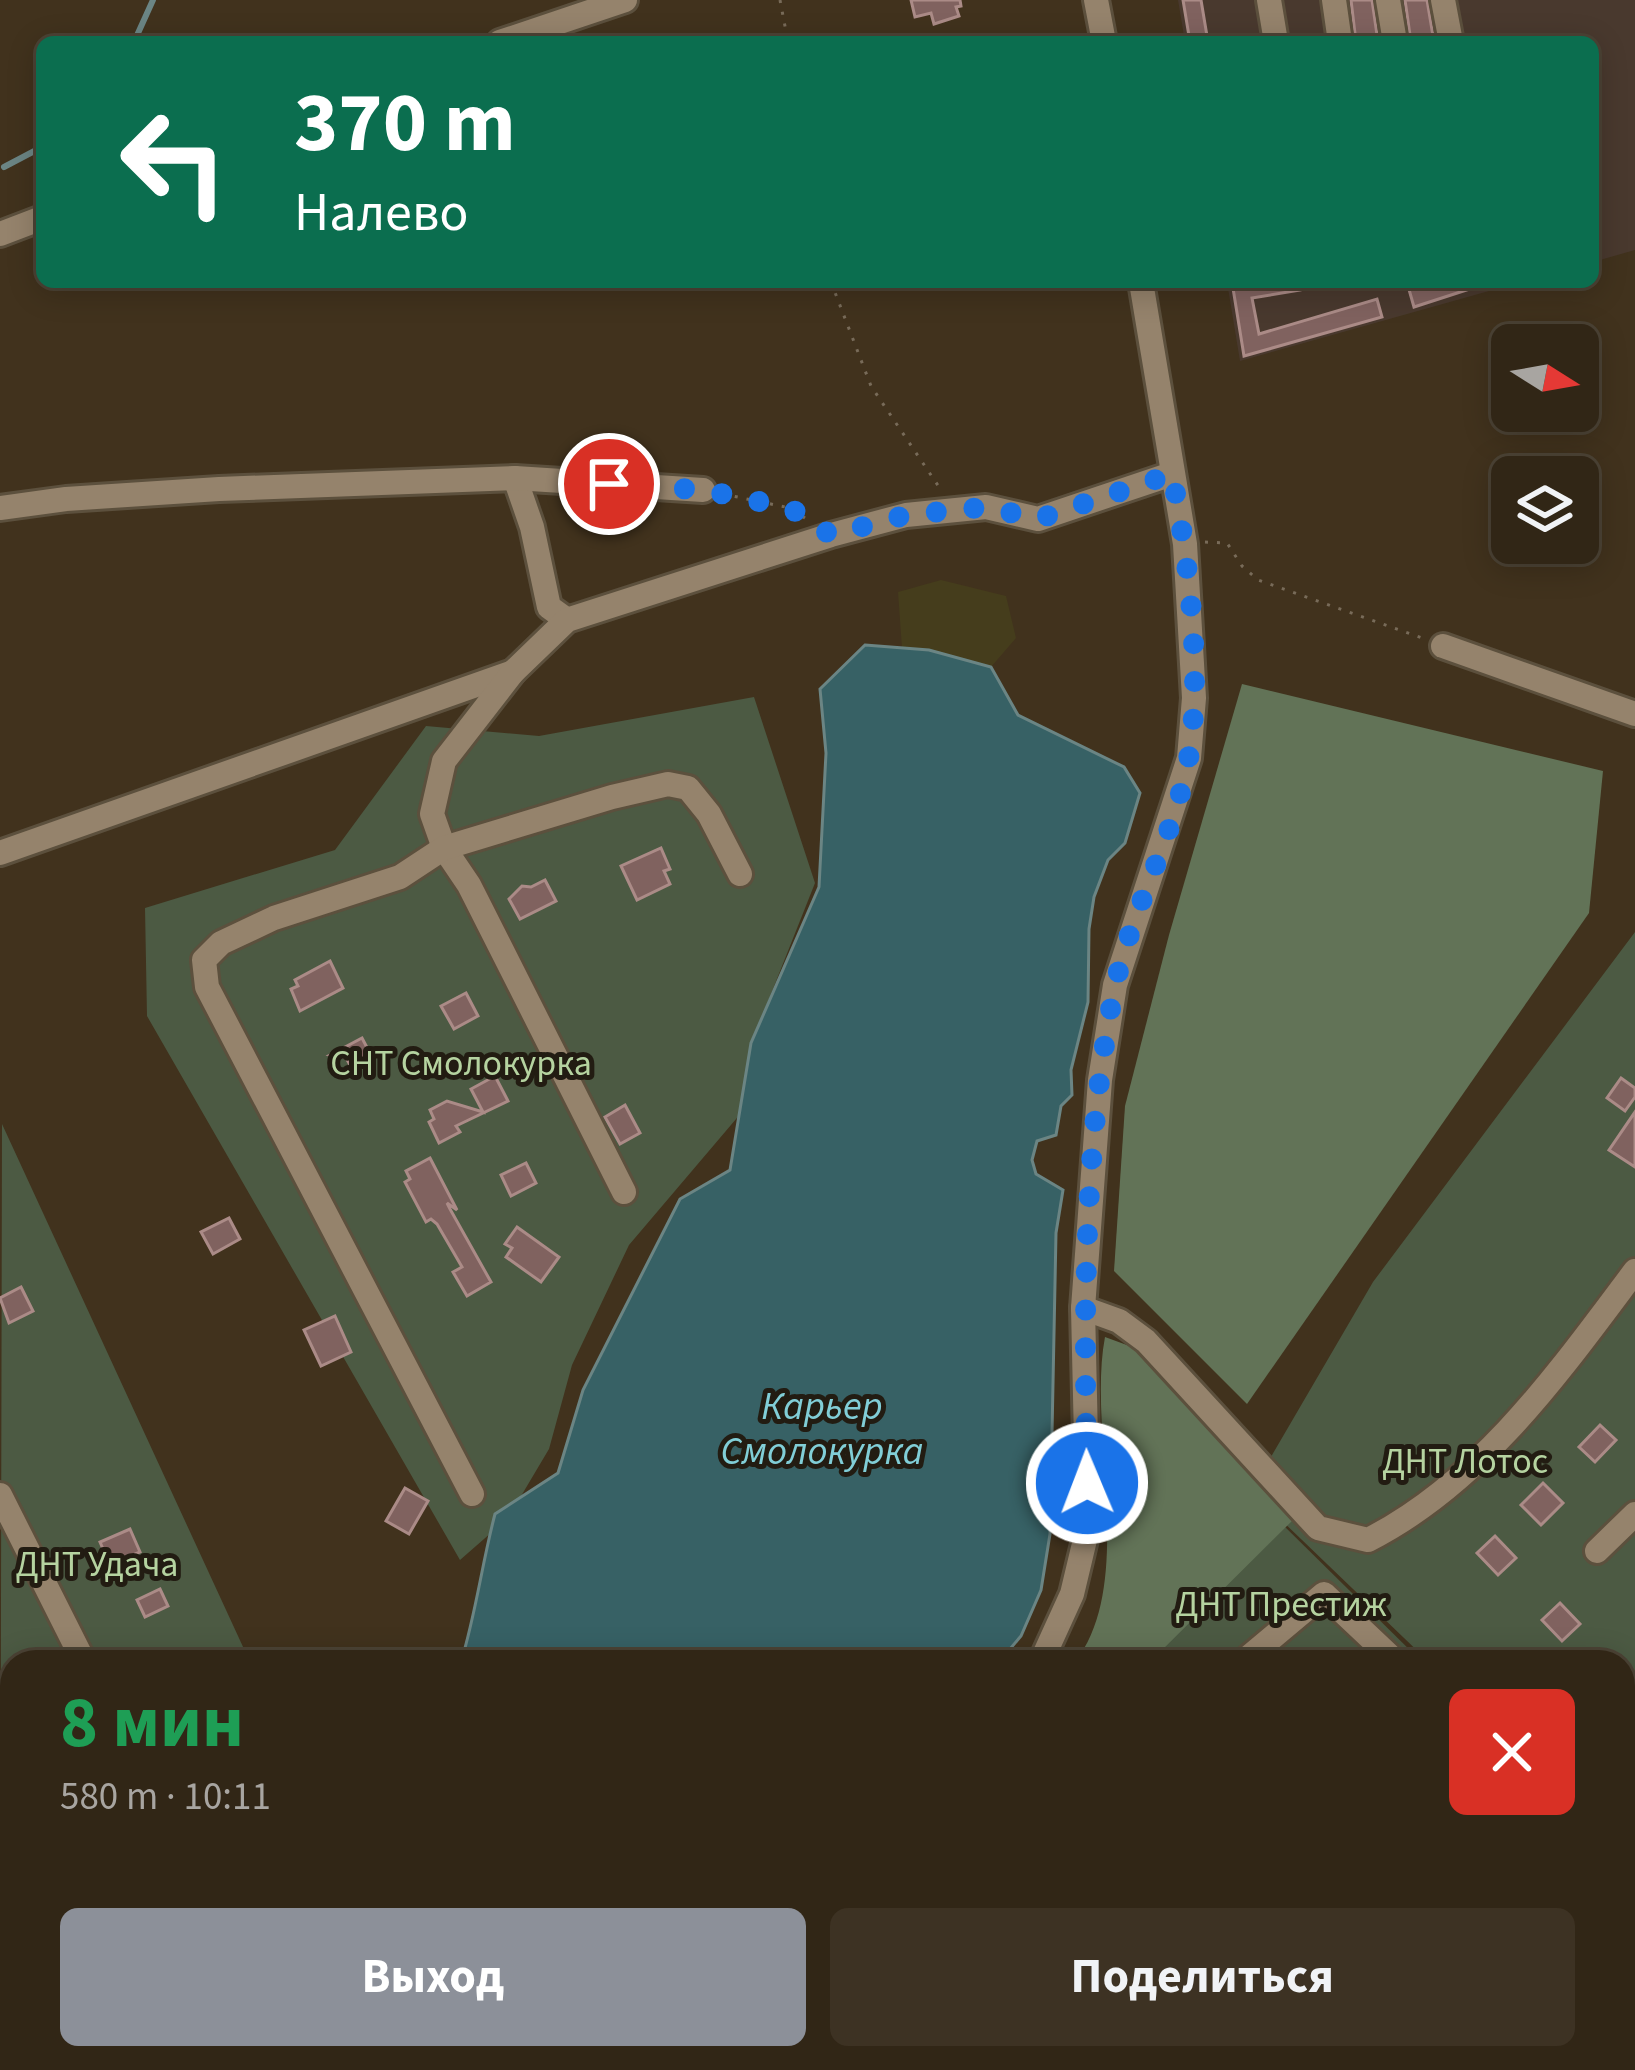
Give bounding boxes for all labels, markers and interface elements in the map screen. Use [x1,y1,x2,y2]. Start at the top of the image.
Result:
text: 370 m [294,64,516,184]
icon: left [96,84,252,240]
text: Налево [294,175,469,252]
north arrow [1491,324,1599,432]
map controls [1491,324,1599,564]
pin [558,433,660,535]
icon: arrive [576,451,642,517]
button: layers [1491,456,1599,564]
park label: СНТ Смолокурка [330,1038,592,1089]
water label: Карьер Смолокурка [721,1379,923,1480]
position arrow [1024,1420,1150,1546]
park label: ДНТ Лотос [1382,1436,1548,1487]
park label: ДНТ Удача [15,1539,179,1590]
park label: ДНТ Престиж [1175,1579,1387,1630]
text: 8 мин [60,1672,244,1775]
button: close [1449,1689,1575,1815]
text: 580 m · 10:11 [60,1769,271,1825]
button: Выход [60,1908,806,2046]
button: Поделиться [830,1908,1575,2046]

